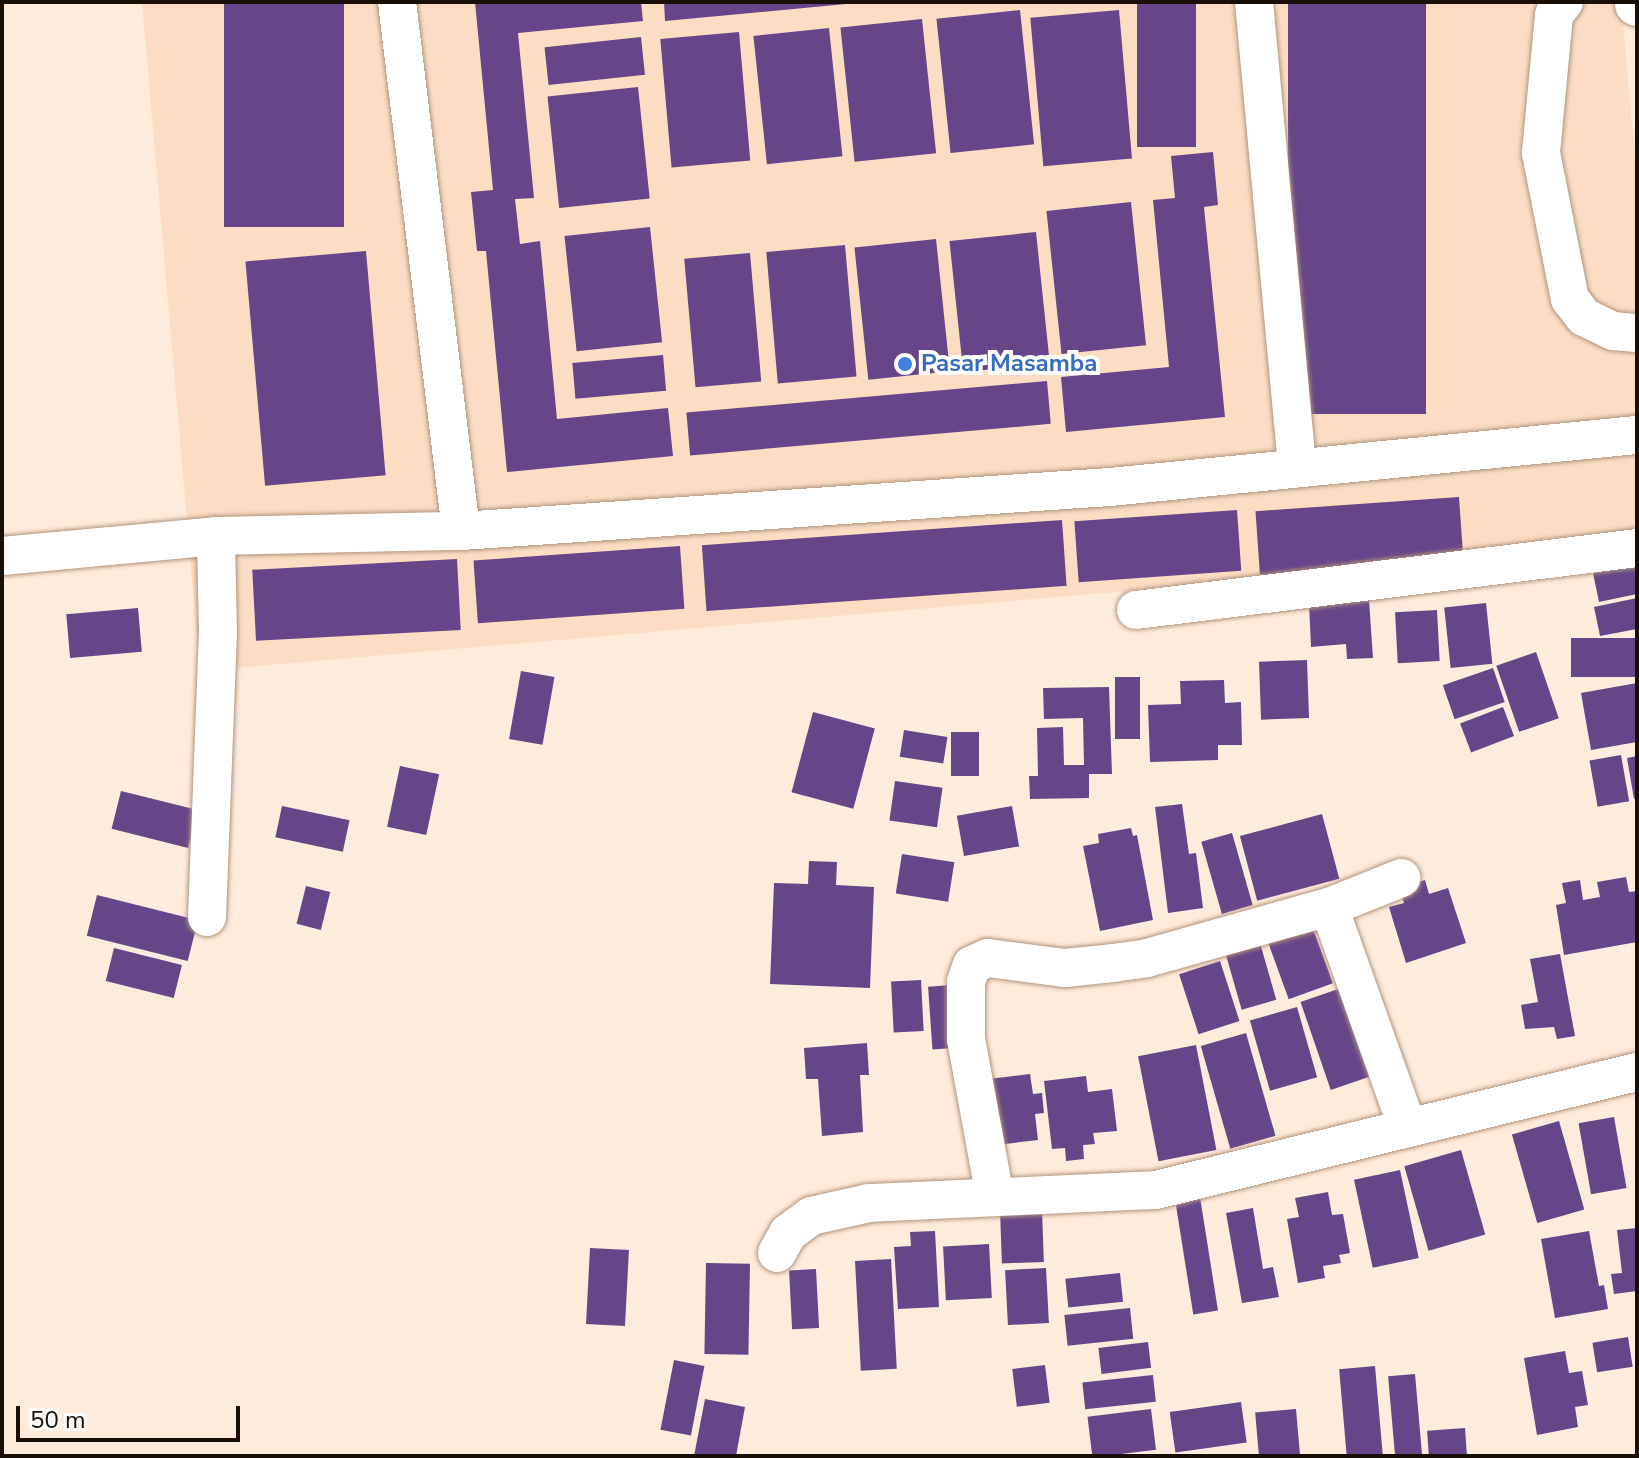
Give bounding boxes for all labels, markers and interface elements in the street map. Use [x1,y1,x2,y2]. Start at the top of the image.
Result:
place label: Pasar Masamba [921,350,1097,378]
marker: Pasar Masamba [896,355,914,373]
scale bar [20,1390,244,1440]
text: 50 m [30,1404,86,1436]

